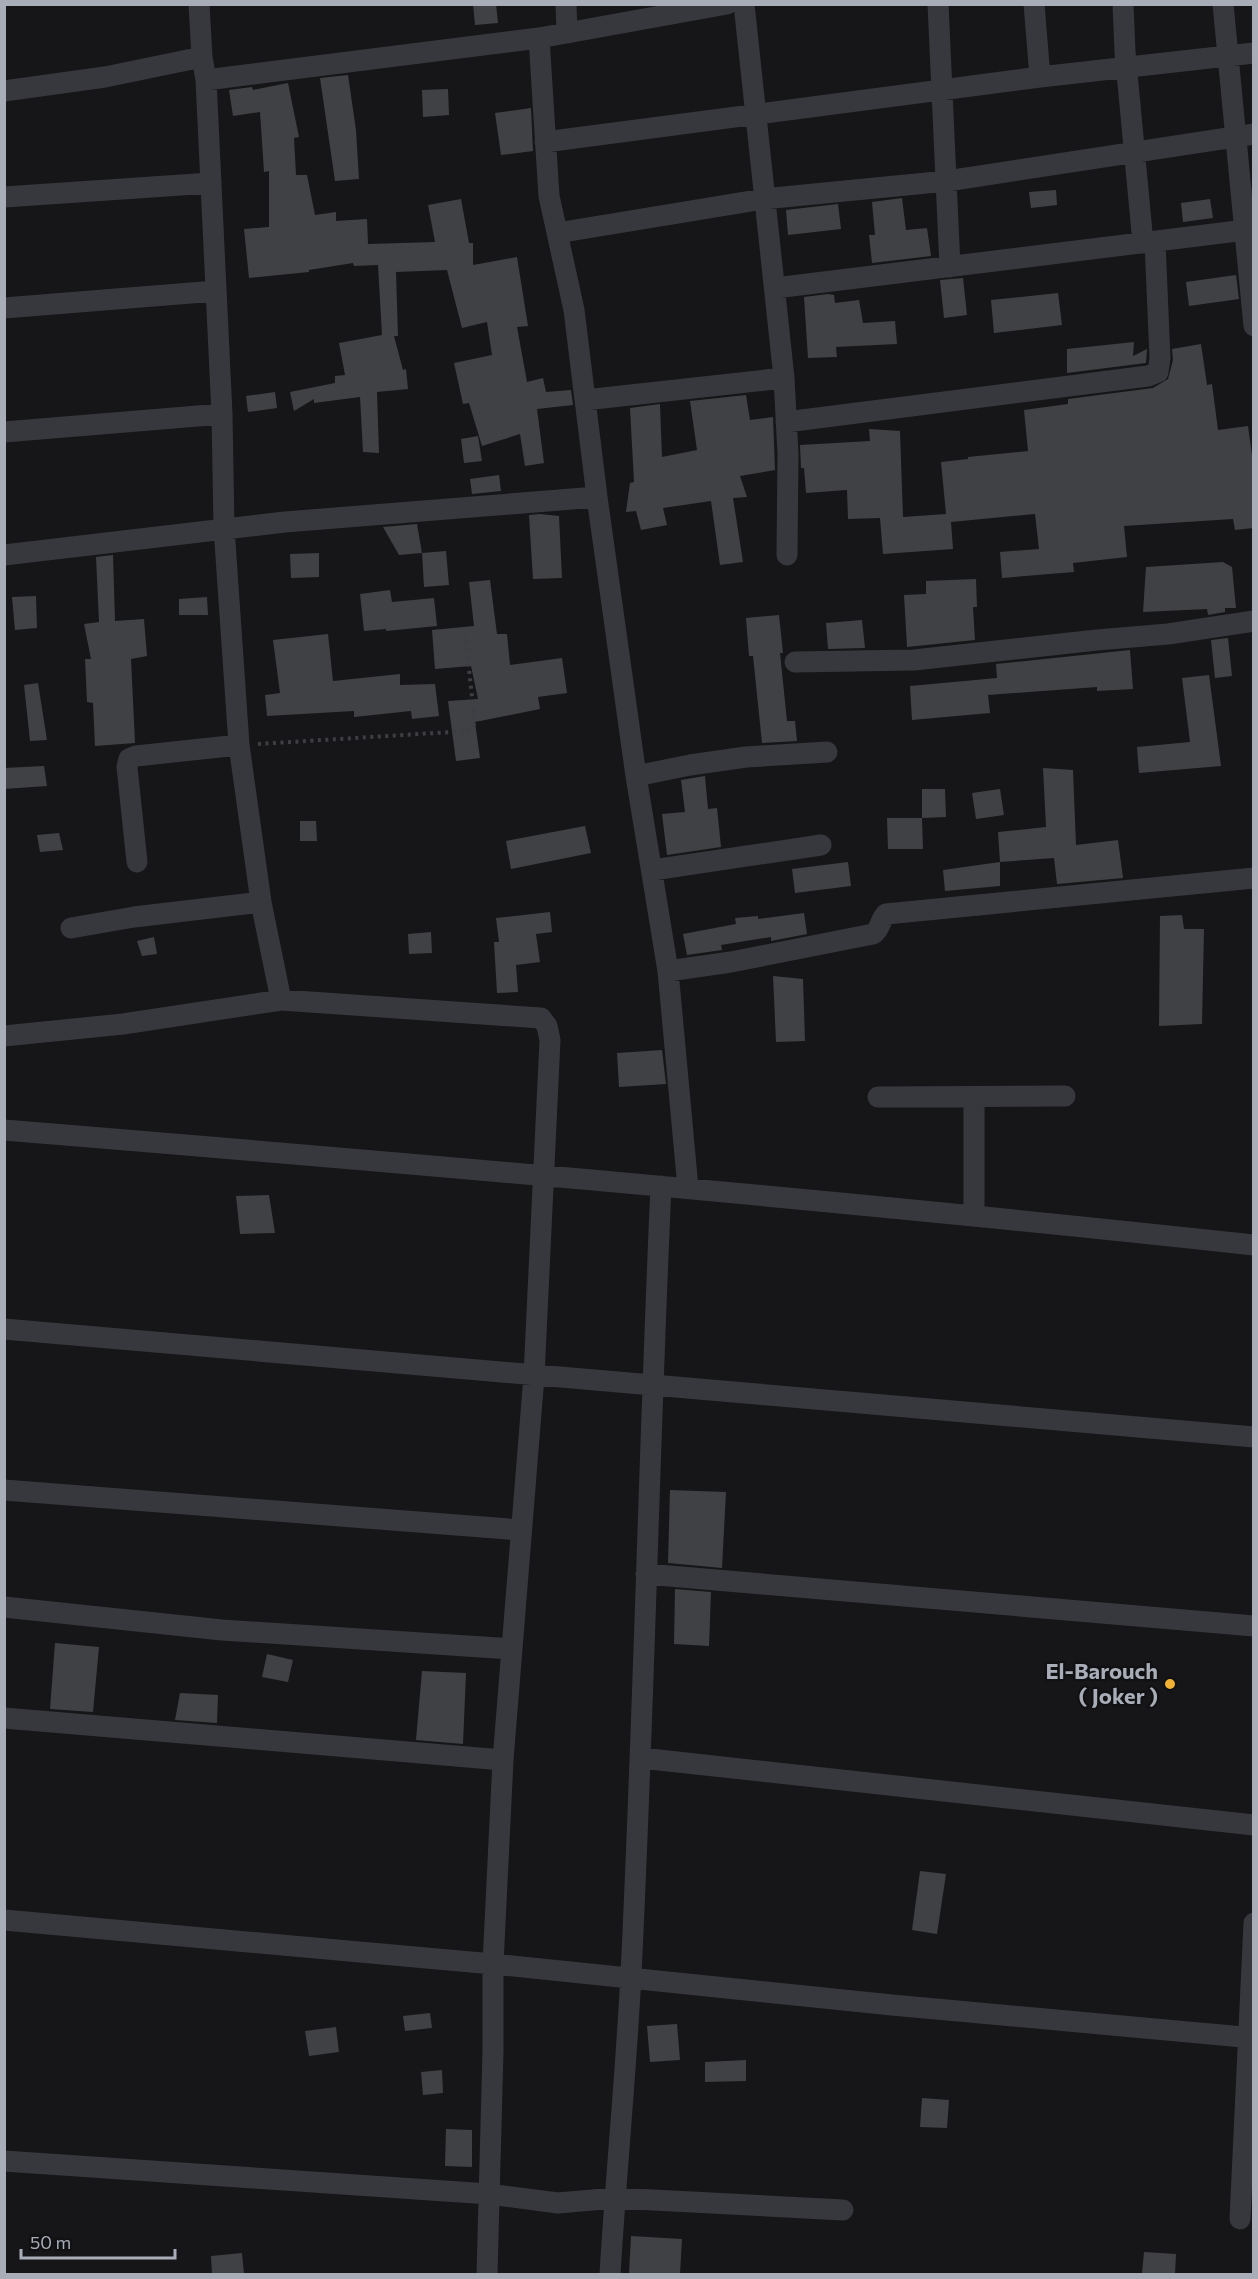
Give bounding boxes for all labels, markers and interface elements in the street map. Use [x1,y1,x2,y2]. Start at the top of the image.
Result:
place label: El-Barouch ( Joker ) [1045,1657,1158,1709]
marker: El-Barouch ( Joker ) [1163,1677,1177,1691]
scale bar [21,2222,176,2260]
text: 50 m [30,2231,71,2253]

